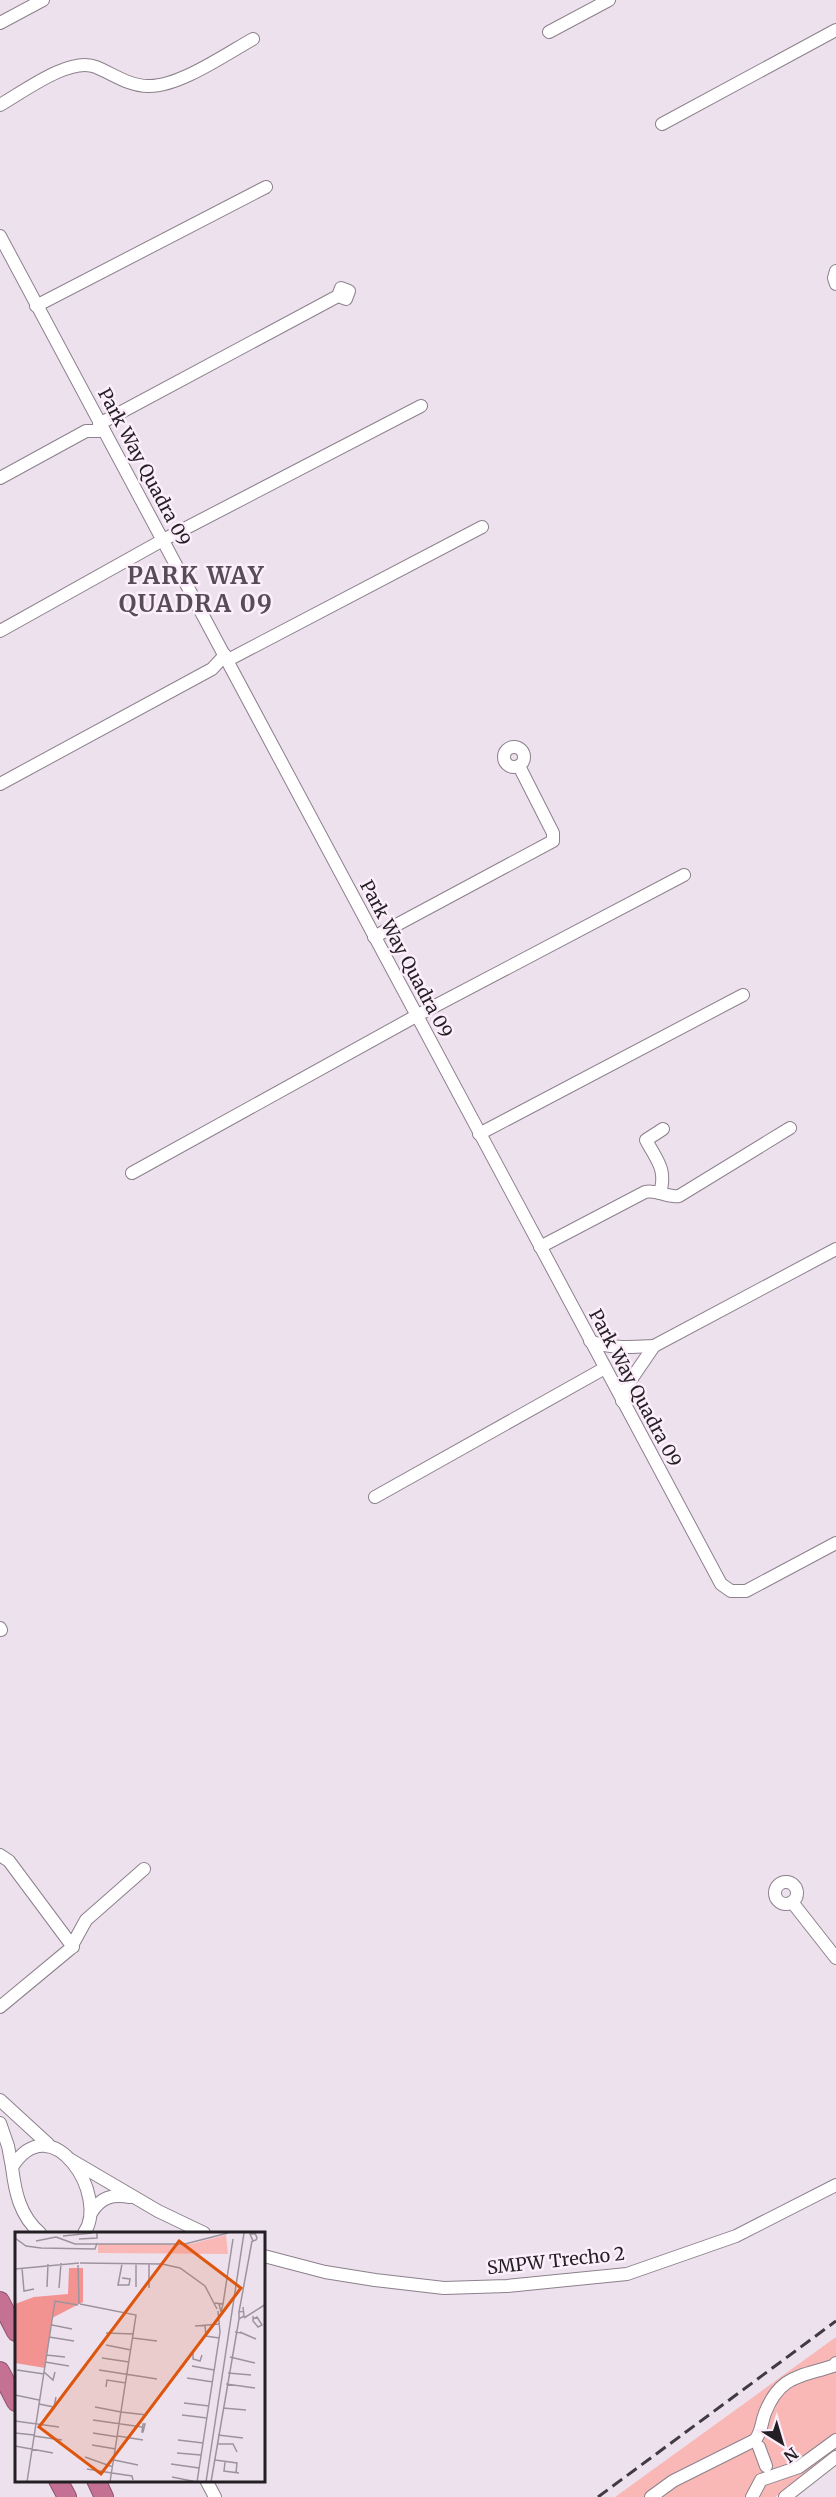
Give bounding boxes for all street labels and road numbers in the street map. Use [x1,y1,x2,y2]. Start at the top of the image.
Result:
street label: Park Way Quadra 09 [93,384,196,549]
street label: Park Way Quadra 09 [355,876,458,1041]
street label: Park Way Quadra 09 [584,1305,687,1470]
street label: SMPW Trecho 2 [486,2242,626,2279]

